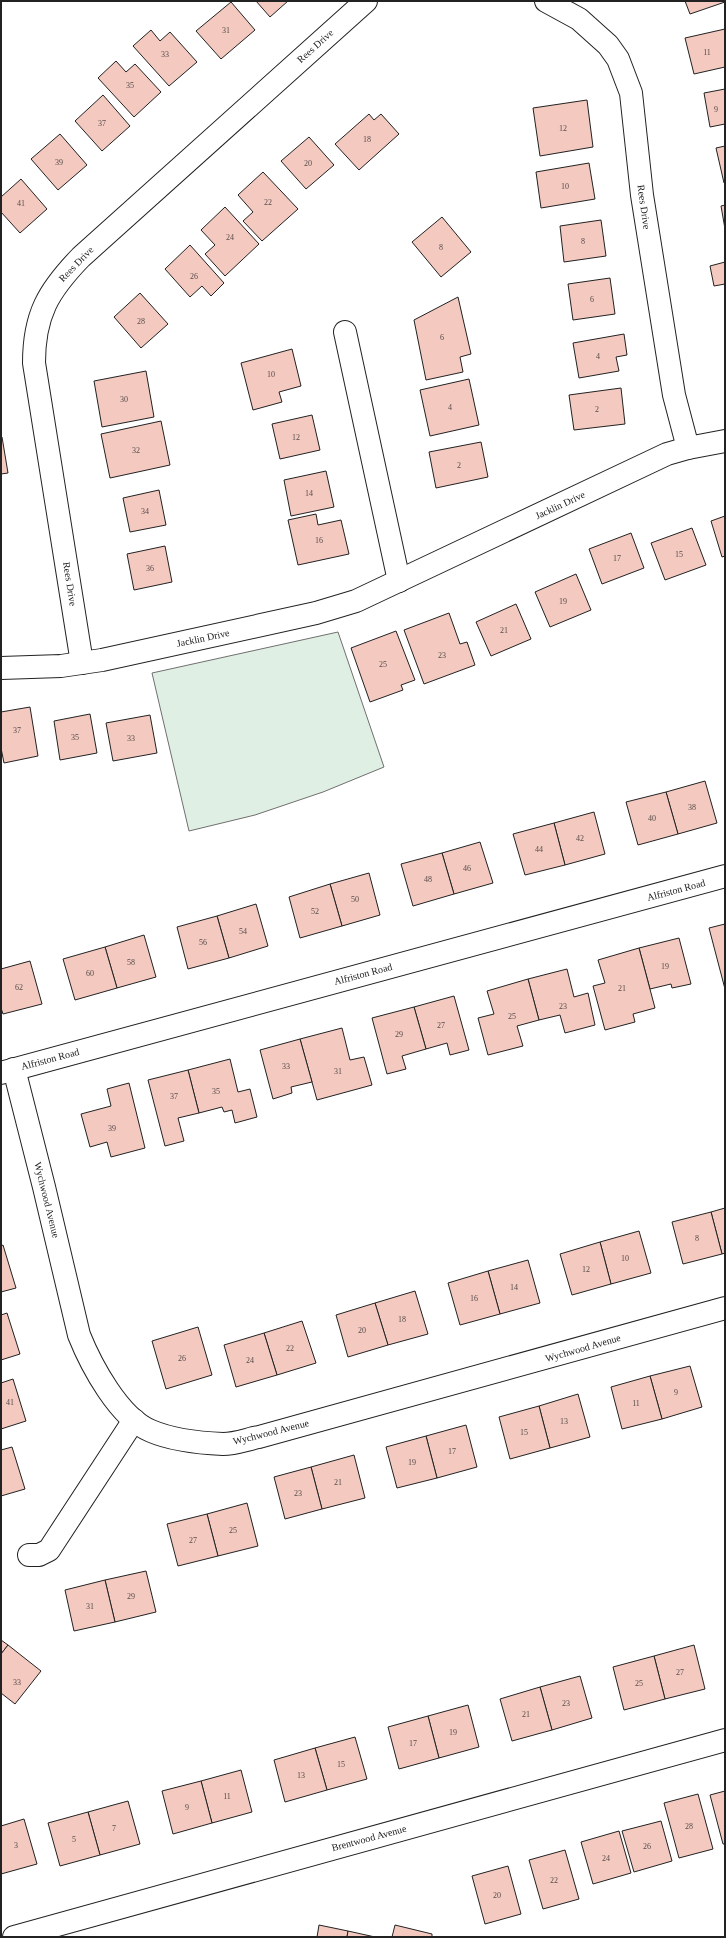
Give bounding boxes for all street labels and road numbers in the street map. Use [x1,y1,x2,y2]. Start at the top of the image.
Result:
street label: Rees Drive [295,27,336,65]
street label: Rees Drive [635,184,653,230]
street label: Rees Drive [57,244,96,284]
street label: Jacklin Drive [533,488,587,521]
street label: Rees Drive [61,561,79,607]
street label: Jacklin Drive [176,627,231,649]
street label: Alfriston Road [646,877,706,903]
street label: Alfriston Road [333,961,393,987]
street label: Alfriston Road [20,1046,80,1072]
street label: Wychwood Avenue [32,1161,62,1240]
street label: Wychwood Avenue [544,1332,622,1364]
street label: Wychwood Avenue [232,1417,311,1447]
street label: Brentwood Avenue [331,1823,408,1853]

